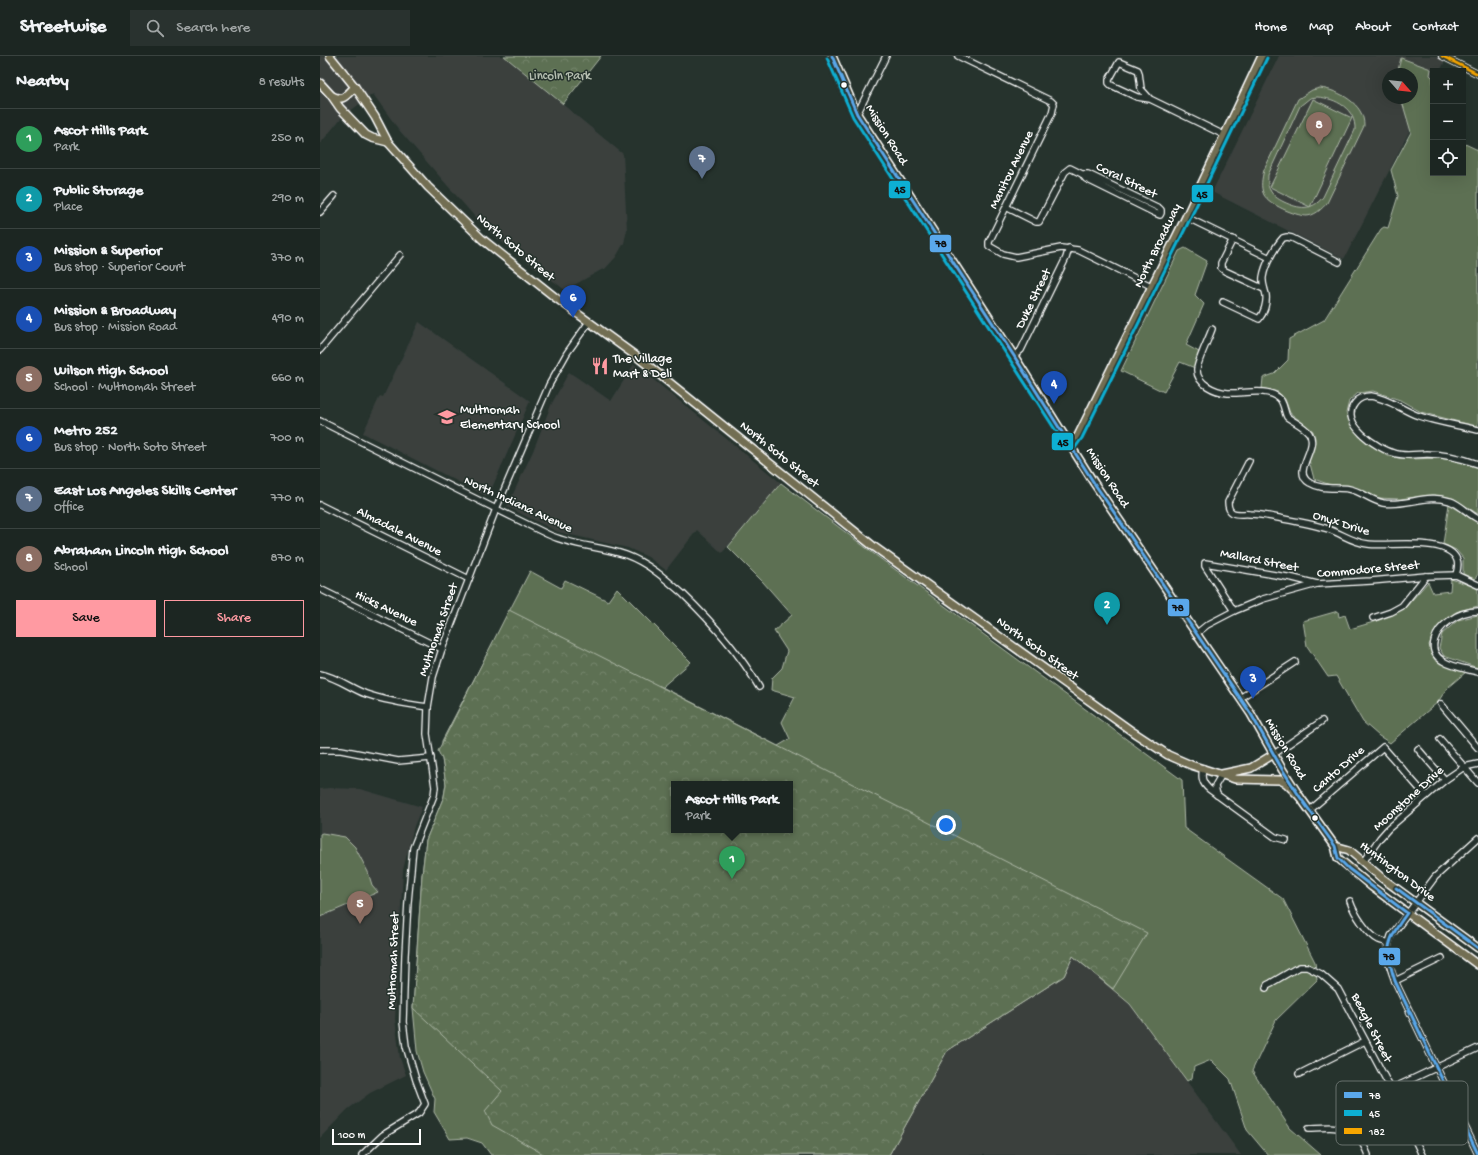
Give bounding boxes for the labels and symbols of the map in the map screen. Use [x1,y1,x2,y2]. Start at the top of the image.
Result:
north arrow [1382,68,1418,104]
park label: Lincoln Park [529,69,592,84]
unlabelled marker [839,80,849,90]
street label: Mission Road [861,102,911,169]
pin: 8 [1306,112,1332,145]
street label: Manitou Avenue [987,128,1038,212]
pin: 7 [689,146,715,179]
street label: Coral Street [1093,160,1161,203]
line badge: 45 [888,180,911,199]
line badge: 45 [1191,184,1214,203]
text: 45 [894,185,906,197]
text: 45 [1196,190,1208,202]
street label: North Broadway [1131,201,1185,291]
street label: North Soto Street [473,211,559,286]
line badge: 78 [929,234,952,253]
text: 78 [934,239,947,251]
street label: Duke Street [1013,265,1056,332]
pin: 6 [560,285,586,318]
place label: The Village Mart & Deli [612,352,672,382]
restaurant icon: The Village Mart & Deli [590,356,610,376]
pin: 4 [1041,371,1067,404]
place label: Multnomah Elementary School [460,403,560,433]
school or university icon: Multnomah Elementary School [437,407,457,427]
street label: North Soto Street [736,418,823,493]
line badge: 45 [1051,432,1074,451]
text: 45 [1057,438,1069,450]
street label: Mission Road [1082,445,1133,512]
street label: North Indiana Avenue [461,473,575,537]
street label: Almadale Avenue [354,504,444,560]
street label: Onyx Drive [1311,508,1372,540]
street label: Mallard Street [1219,546,1301,576]
street label: Commodore Street [1316,558,1421,582]
street label: Multnomah Street [416,580,462,678]
street label: Hicks Avenue [352,587,420,631]
pin: 2 [1094,592,1120,625]
line badge: 78 [1167,598,1190,617]
text: 78 [1171,603,1184,615]
street label: North Soto Street [993,614,1082,685]
pin: 3 [1240,666,1266,699]
street label: Mission Road [1261,716,1310,783]
street label: Canto Drive [1310,743,1368,797]
street label: Moonstone Drive [1371,763,1448,835]
unlabelled marker [1310,813,1320,823]
your location [936,815,956,835]
street label: Huntington Drive [1356,839,1438,906]
pin: 1 [719,846,745,879]
pin: 5 [347,891,373,924]
street label: Multnomah Street [385,910,403,1010]
line badge: 78 [1378,947,1401,966]
text: 78 [1382,952,1395,964]
street label: Beagle Street [1347,990,1396,1066]
legend [1336,1081,1468,1145]
text: 78 [1368,1091,1381,1103]
text: 45 [1369,1109,1380,1121]
scale bar [332,1127,421,1146]
text: 182 [1368,1127,1385,1139]

